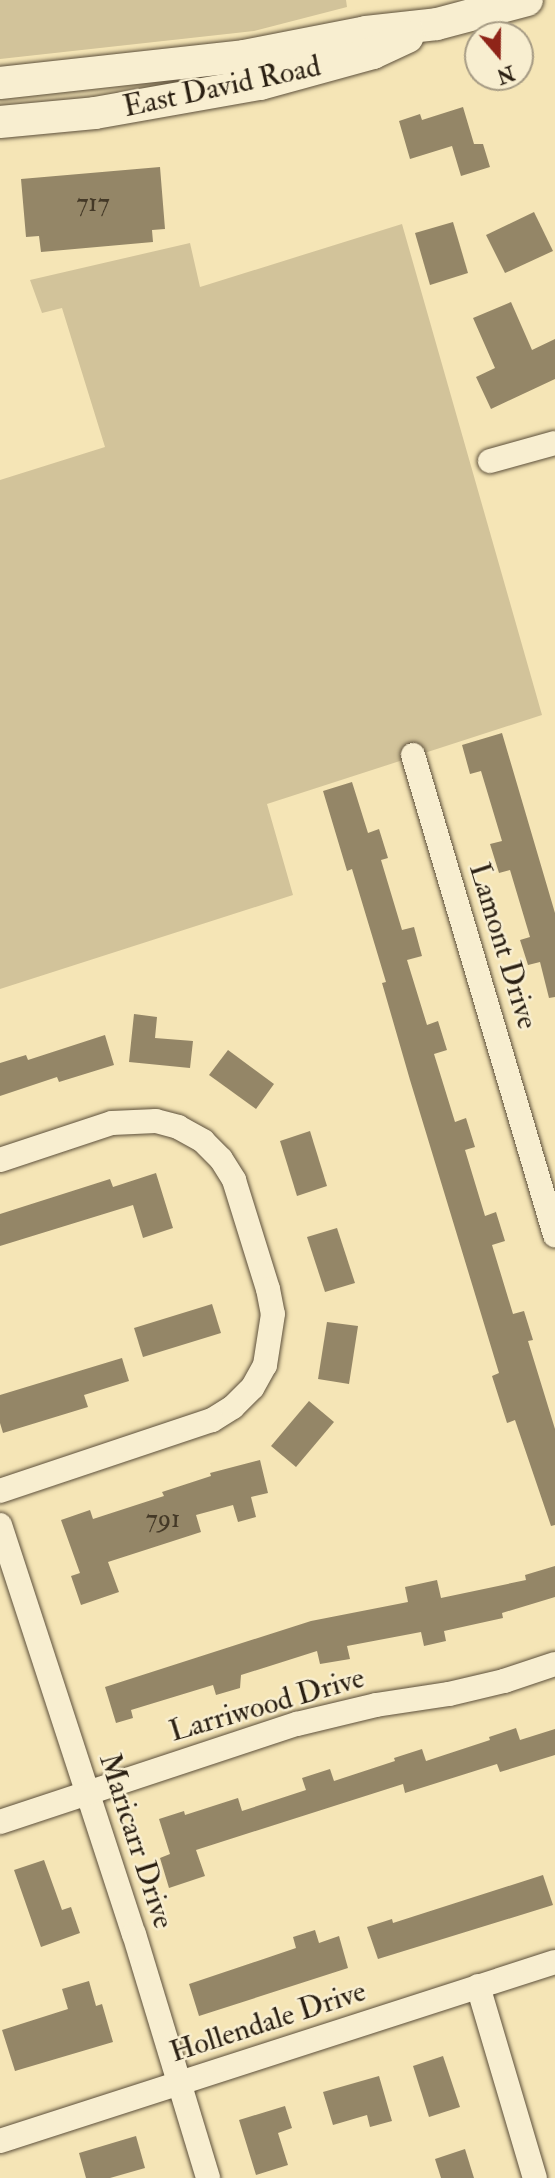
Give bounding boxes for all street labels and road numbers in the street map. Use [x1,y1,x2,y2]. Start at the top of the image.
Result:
street label: East David Road [120,48,324,126]
street label: Lamont Drive [461,859,545,1033]
street label: Larriwood Drive [165,1660,369,1750]
street label: Maricarr Drive [91,1749,181,1933]
street label: Hollendale Drive [165,1973,371,2071]

